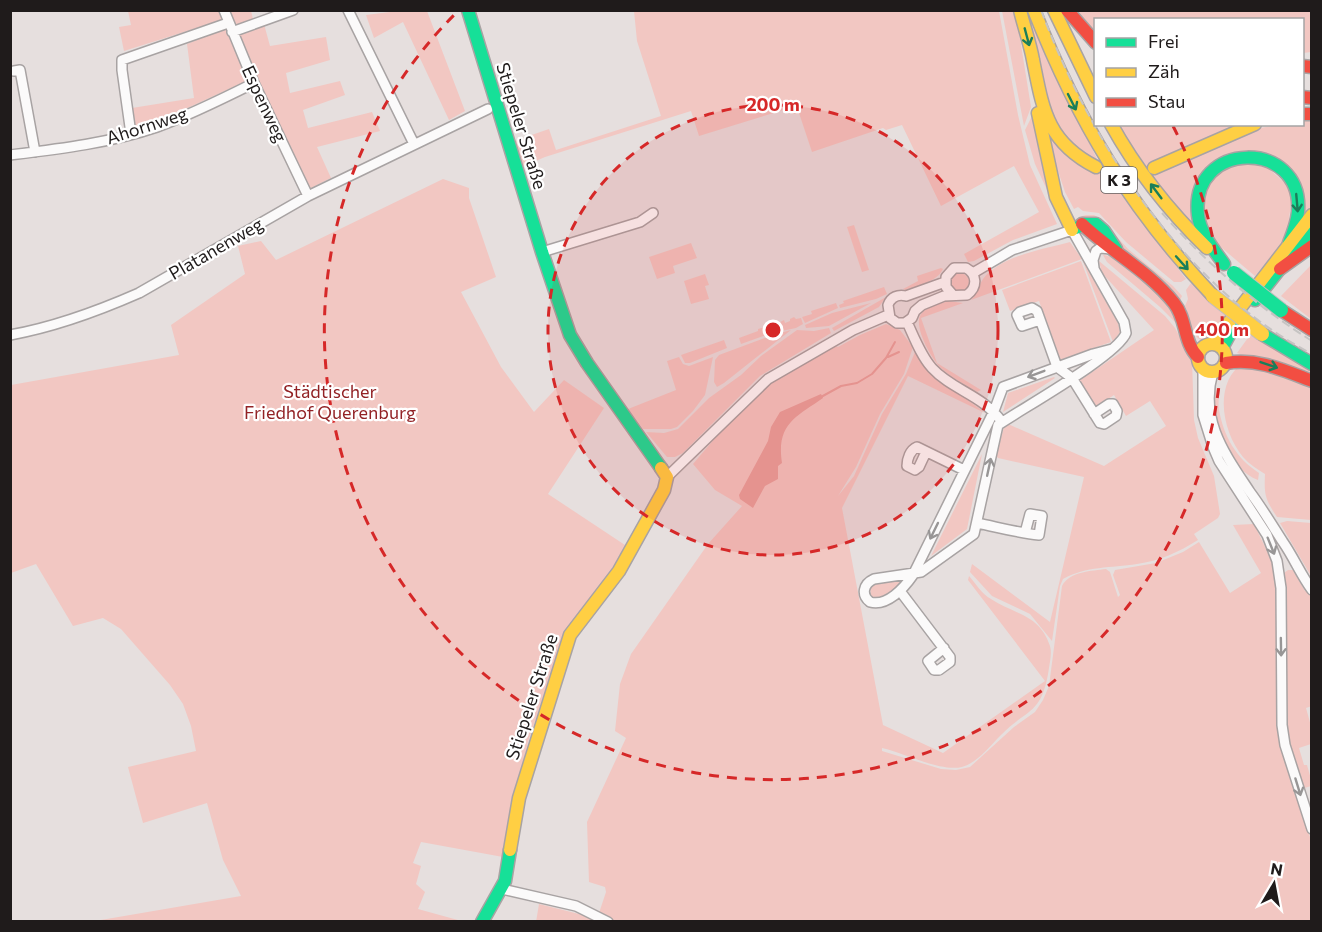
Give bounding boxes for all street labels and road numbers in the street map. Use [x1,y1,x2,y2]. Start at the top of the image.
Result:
street label: Stiepeler Straße [492,60,552,192]
street label: Espenweg [238,62,292,146]
street label: Ahornweg [103,102,190,149]
road number: K 3 [1101,167,1137,193]
street label: Platanenweg [164,212,267,284]
street label: Stiepeler Straße [500,631,562,763]

